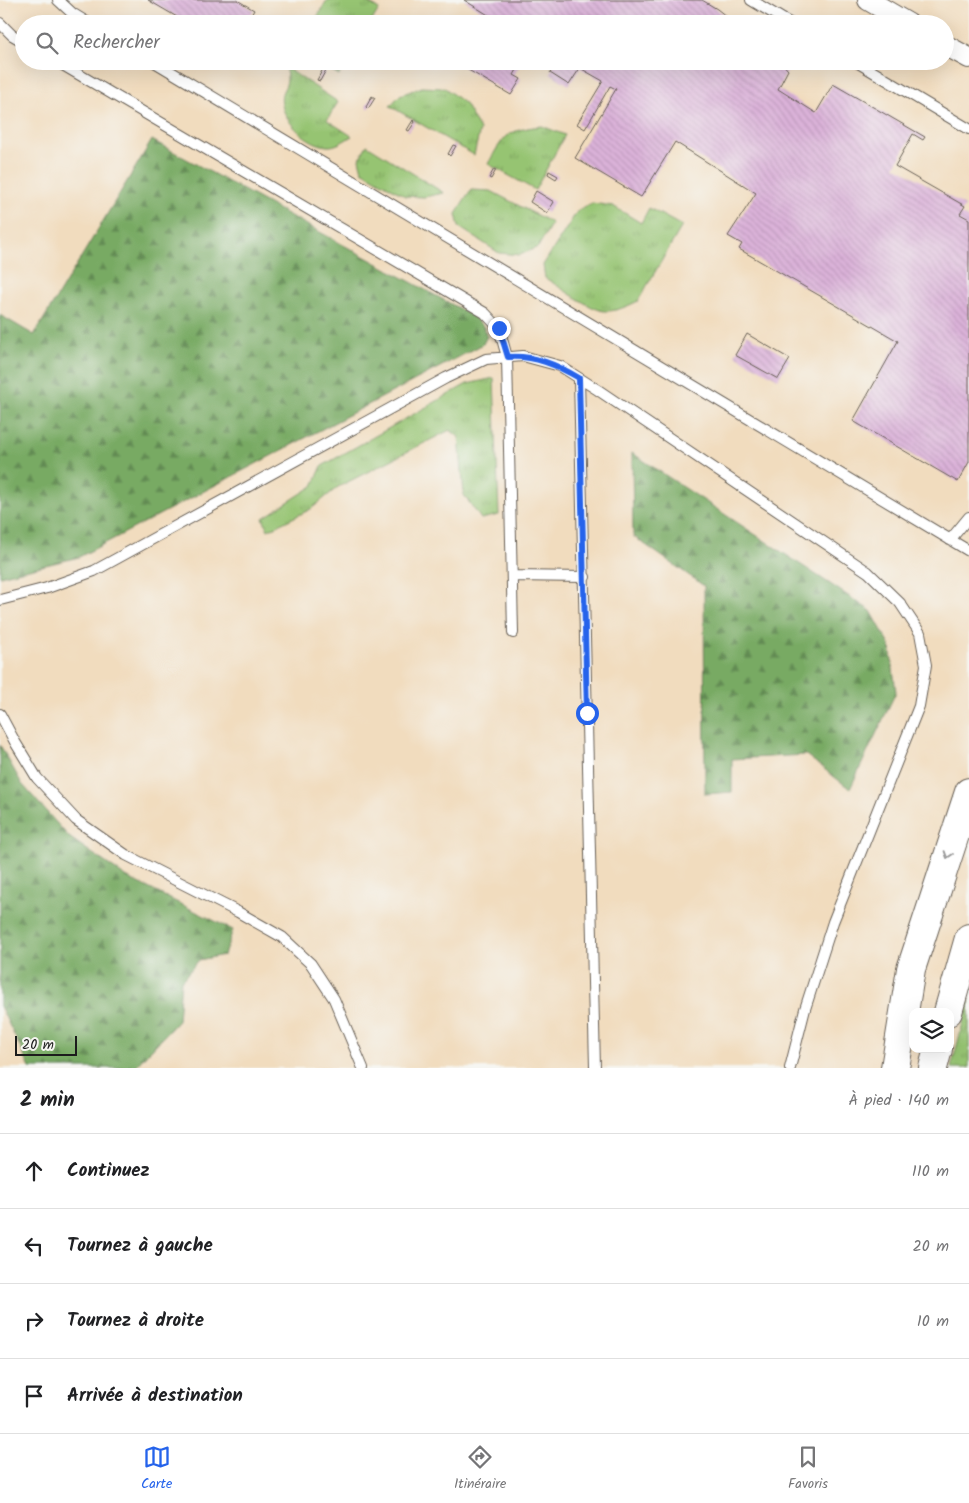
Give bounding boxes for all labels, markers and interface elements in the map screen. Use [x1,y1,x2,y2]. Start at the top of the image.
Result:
search box [15,15,954,70]
text: Rechercher [73,28,160,58]
icon: search [33,29,61,57]
route end [488,317,511,340]
route start [576,702,599,725]
one-way arrow [944,850,954,858]
map controls [909,1008,954,1053]
button: layers [909,1008,954,1053]
scale bar [15,1033,78,1056]
text: 20 m [22,1034,54,1056]
text: 2 min [20,1084,75,1117]
text: À pied · 140 m [849,1088,949,1113]
text: Continuez [67,1156,150,1186]
icon: ahead [20,1157,48,1185]
text: 110 m [912,1159,949,1184]
text: Tournez à gauche [67,1231,213,1261]
icon: left [20,1232,48,1260]
text: 20 m [913,1234,949,1259]
text: Tournez à droite [67,1306,204,1336]
icon: right [20,1307,48,1335]
text: 10 m [917,1309,949,1334]
text: Arrivée à destination [67,1381,243,1411]
icon: arrive [20,1382,48,1410]
tab: Carte [141,1443,172,1495]
tab: Itinéraire [454,1443,506,1495]
tab: Favoris [788,1443,828,1495]

